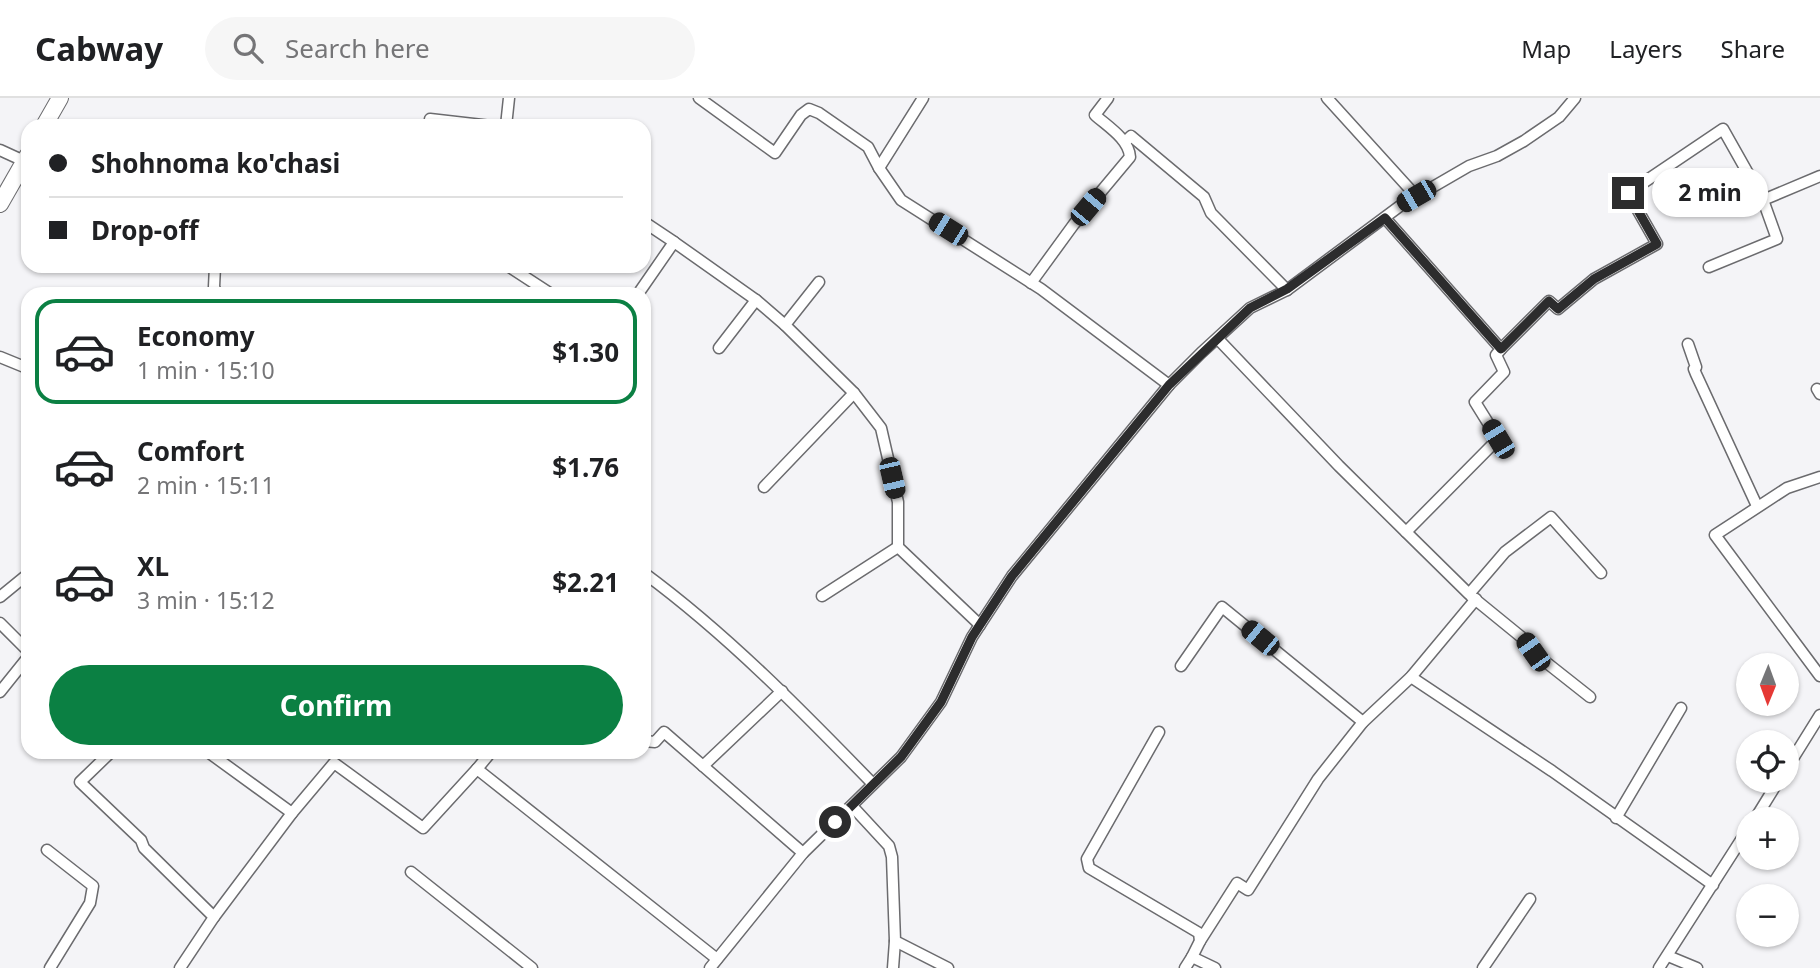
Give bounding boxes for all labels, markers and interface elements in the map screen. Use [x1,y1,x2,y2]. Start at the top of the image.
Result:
search box [205,17,695,80]
text: Cabway [35,26,163,71]
icon: search [229,29,267,67]
text: Search here [285,30,430,66]
text: Map [1521,32,1571,65]
text: Layers [1609,32,1683,65]
text: Share [1721,32,1785,65]
text: Shohnoma ko'chasi [91,145,340,181]
callout: 2 min [1652,168,1768,217]
car [1393,176,1440,216]
text: 2 min [1678,176,1742,208]
route end [1612,177,1644,209]
car [1067,184,1110,230]
car [925,209,972,249]
text: Drop-off [91,212,198,248]
text: Economy [137,318,255,354]
icon: car [53,320,116,383]
text: $1.30 [552,334,619,370]
text: 1 min · 15:10 [137,354,275,386]
car [1479,416,1518,462]
text: Comfort [137,433,245,469]
icon: car [53,435,116,498]
text: $1.76 [552,449,619,485]
car [878,455,907,501]
text: 2 min · 15:11 [137,469,275,501]
text: XL [137,548,169,584]
icon: car [53,550,116,613]
text: $2.21 [552,564,619,600]
text: 3 min · 15:12 [137,584,275,616]
car [1238,617,1283,659]
car [1513,629,1554,675]
north arrow [1736,653,1799,716]
map controls [1736,653,1799,947]
button: Confirm [49,665,623,745]
button: locate [1736,730,1799,793]
route start [819,806,851,838]
button: + [1736,807,1799,870]
button: − [1736,884,1799,947]

